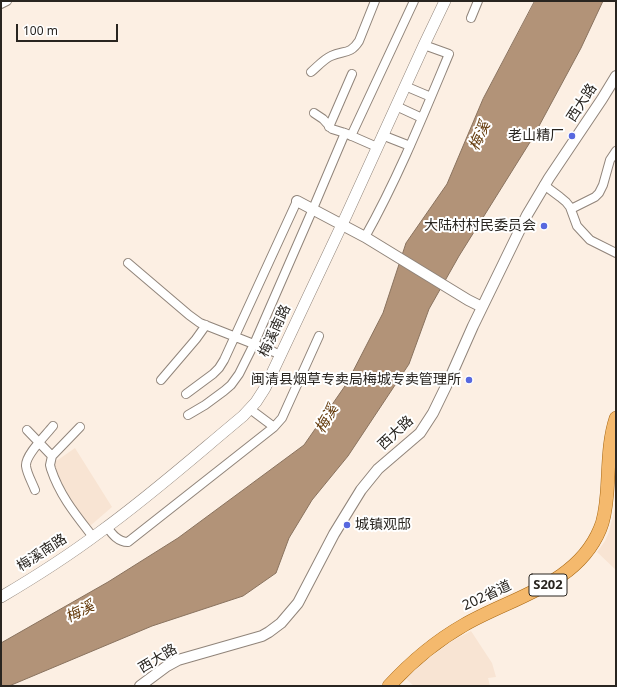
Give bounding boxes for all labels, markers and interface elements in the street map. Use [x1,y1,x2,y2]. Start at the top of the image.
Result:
scale bar [18,16,120,42]
text: 100 m [23,22,58,39]
street label: 西大路 [564,81,600,125]
water label: 梅溪 [466,119,494,153]
place label: 老山精厂 [508,128,564,144]
marker: 老山精厂 [567,131,577,141]
place label: 大陆村村民委员会 [424,218,536,234]
marker: 大陆村村民委员会 [539,221,549,231]
street label: 梅溪南路 [256,302,294,360]
place label: 闽清县烟草专卖局梅城专卖管理所 [251,372,461,388]
marker: 闽清县烟草专卖局梅城专卖管理所 [464,375,474,385]
water label: 梅溪 [312,402,342,436]
street label: 西大路 [375,413,417,453]
place label: 城镇观邸 [355,517,411,533]
marker: 城镇观邸 [342,520,352,530]
street label: 梅溪南路 [14,531,70,575]
road number: S202 [529,574,567,596]
street label: 202省道 [460,577,514,615]
water label: 梅溪 [63,597,97,627]
street label: 西大路 [136,641,180,677]

